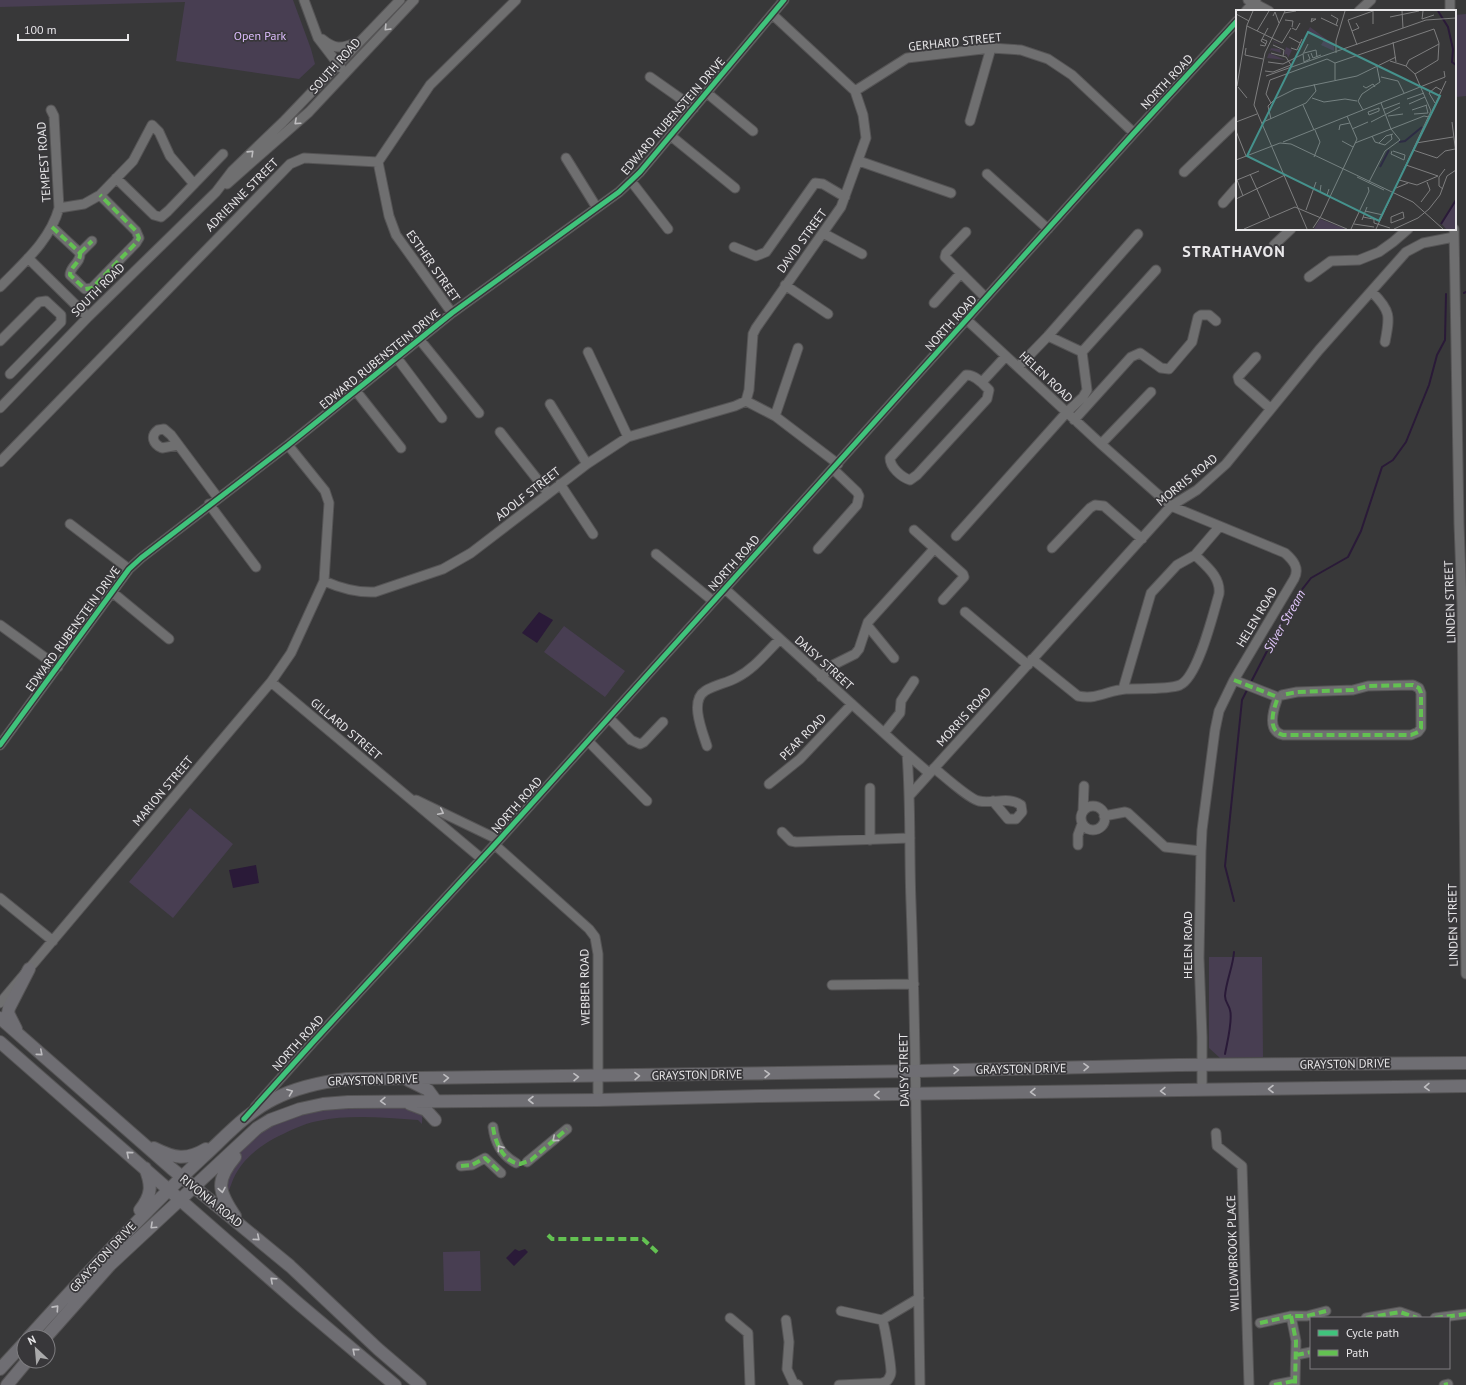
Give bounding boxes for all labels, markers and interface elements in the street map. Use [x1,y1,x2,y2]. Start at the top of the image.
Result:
inset map [1236,10,1456,230]
scale bar [18,16,128,42]
text: 100 m [24,22,57,37]
one-way arrow [384,23,391,31]
park label: Open Park [234,28,287,43]
street label: GERHARD STREET [907,29,1003,54]
street label: SOUTH ROAD [306,35,364,97]
street label: NORTH ROAD [1137,51,1196,112]
street label: EDWARD RUBENSTEIN DRIVE [617,54,728,178]
one-way arrow [294,117,302,125]
street label: TEMPEST ROAD [33,121,54,203]
one-way arrow [246,150,254,158]
street label: ADRIENNE STREET [202,155,282,234]
street label: DAVID STREET [773,206,830,275]
street label: ESTHER STREET [403,227,464,305]
district label: STRATHAVON [1182,241,1286,261]
street label: SOUTH ROAD [68,260,128,320]
street label: NORTH ROAD [922,292,980,354]
street label: EDWARD RUBENSTEIN DRIVE [316,305,443,412]
street label: HELEN ROAD [1016,348,1076,405]
street label: MORRIS ROAD [1153,450,1220,509]
street label: ADOLF STREET [492,463,563,524]
street label: NORTH ROAD [705,532,763,594]
street label: LINDEN STREET [1441,560,1458,644]
street label: EDWARD RUBENSTEIN DRIVE [22,563,123,694]
street label: HELEN ROAD [1233,584,1281,650]
water label: Silver Stream [1260,587,1309,656]
street label: DAISY STREET [792,632,857,693]
street label: MORRIS ROAD [933,684,994,749]
street label: GILLARD STREET [308,695,385,763]
street label: PEAR ROAD [776,710,829,763]
street label: MARION STREET [129,753,196,829]
street label: NORTH ROAD [488,773,545,836]
one-way arrow [437,807,444,814]
street label: LINDEN STREET [1444,883,1461,967]
street label: HELEN ROAD [1180,911,1195,979]
street label: WEBBER ROAD [576,948,593,1025]
street label: NORTH ROAD [269,1012,327,1074]
street label: DAISY STREET [895,1033,912,1107]
one-way arrow [35,1049,43,1056]
street label: GRAYSTON DRIVE [1299,1055,1390,1072]
street label: GRAYSTON DRIVE [975,1060,1066,1077]
one-way arrow [1083,1063,1089,1072]
street label: GRAYSTON DRIVE [651,1066,742,1083]
one-way arrow [953,1066,959,1075]
street label: GRAYSTON DRIVE [327,1070,419,1089]
one-way arrow [764,1070,770,1078]
one-way arrow [634,1072,640,1080]
one-way arrow [573,1073,579,1081]
one-way arrow [443,1074,449,1082]
one-way arrow [1424,1082,1430,1091]
one-way arrow [1268,1085,1274,1094]
one-way arrow [1160,1087,1166,1095]
one-way arrow [286,1088,293,1096]
one-way arrow [1030,1088,1036,1096]
one-way arrow [874,1091,880,1099]
one-way arrow [528,1096,534,1104]
one-way arrow [380,1097,386,1106]
one-way arrow [553,1135,560,1142]
one-way arrow [497,1145,505,1152]
one-way arrow [126,1152,134,1159]
street label: RIVONIA ROAD [177,1171,246,1230]
one-way arrow [217,1187,226,1193]
street label: WILLOWBROOK PLACE [1223,1195,1242,1311]
street label: GRAYSTON DRIVE [66,1218,139,1295]
one-way arrow [150,1221,158,1229]
one-way arrow [252,1234,259,1241]
one-way arrow [270,1278,277,1285]
one-way arrow [51,1305,58,1313]
legend [1310,1317,1450,1369]
text: Cycle path [1346,1325,1399,1340]
north arrow [16,1329,56,1369]
text: N [25,1332,38,1348]
text: Path [1346,1345,1369,1360]
one-way arrow [352,1349,359,1356]

